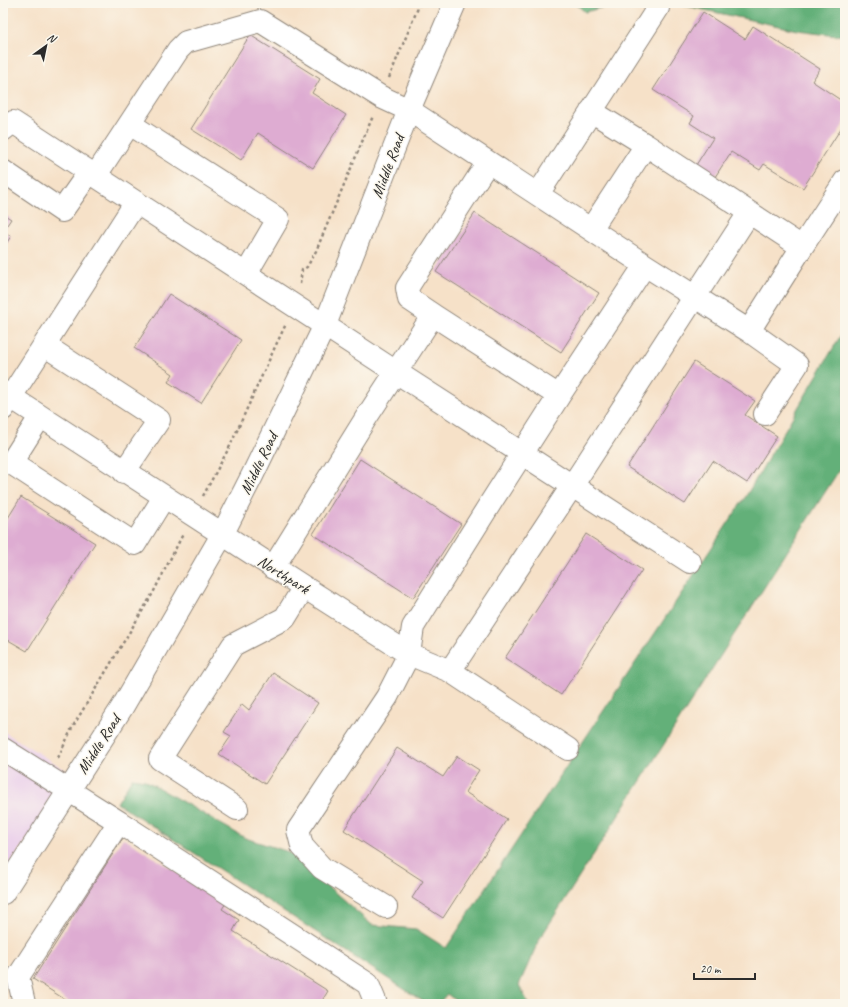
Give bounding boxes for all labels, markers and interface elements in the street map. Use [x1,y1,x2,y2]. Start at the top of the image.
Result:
north arrow [26,26,66,66]
text: N [45,30,60,47]
street label: Middle Road [367,129,410,201]
street label: Middle Road [235,427,284,498]
street label: Northpark [254,551,314,599]
street label: Middle Road [72,709,127,778]
scale bar [694,955,755,981]
text: 20 m [700,961,722,977]

